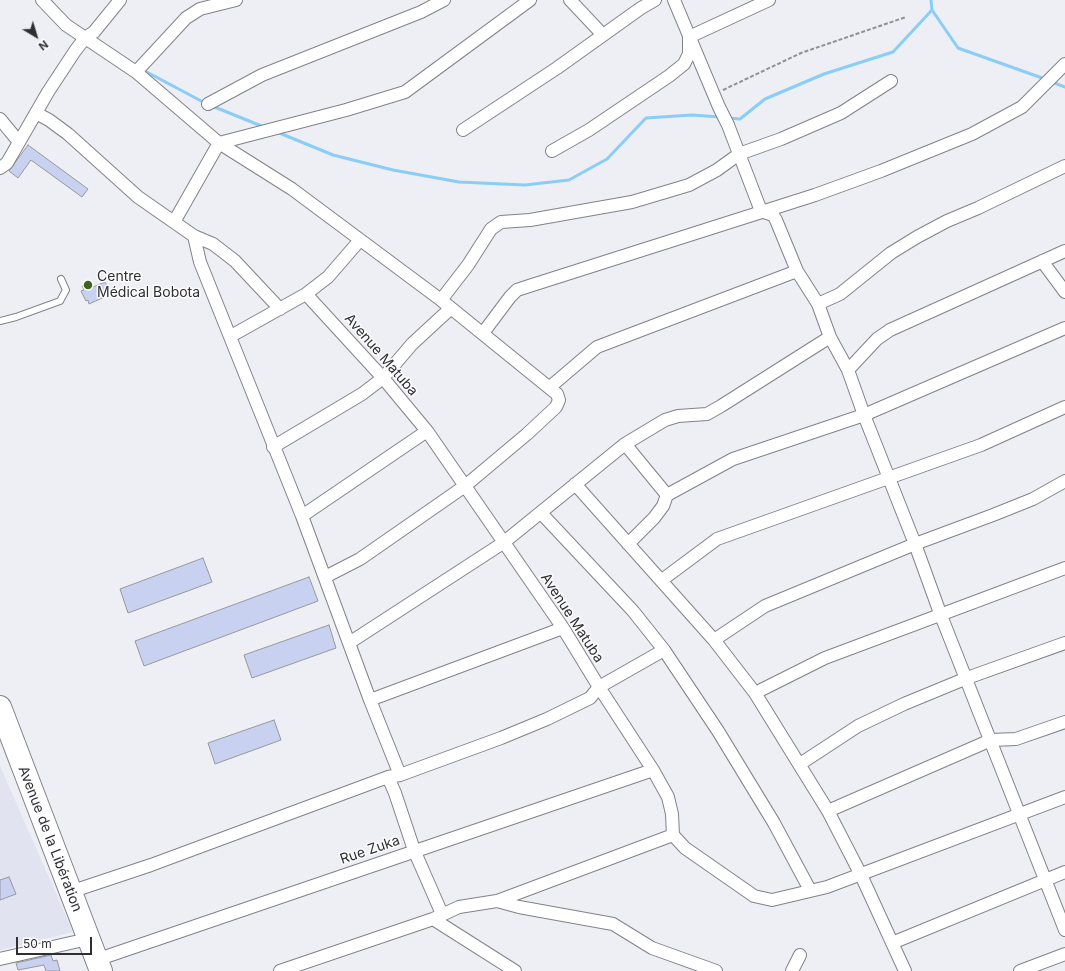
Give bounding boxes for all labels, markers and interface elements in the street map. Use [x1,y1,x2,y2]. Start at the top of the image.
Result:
north arrow [16,16,56,56]
text: N [36,37,51,54]
place label: Centre Médical Bobota [97,269,200,302]
marker: Centre Médical Bobota [82,279,94,291]
street label: Avenue Matuba [341,311,421,399]
street label: Avenue Matuba [537,570,607,666]
street label: Avenue de la Libération [14,764,86,914]
street label: Rue Zuka [338,832,402,868]
scale bar [18,929,94,955]
text: 50 m [23,936,52,951]

